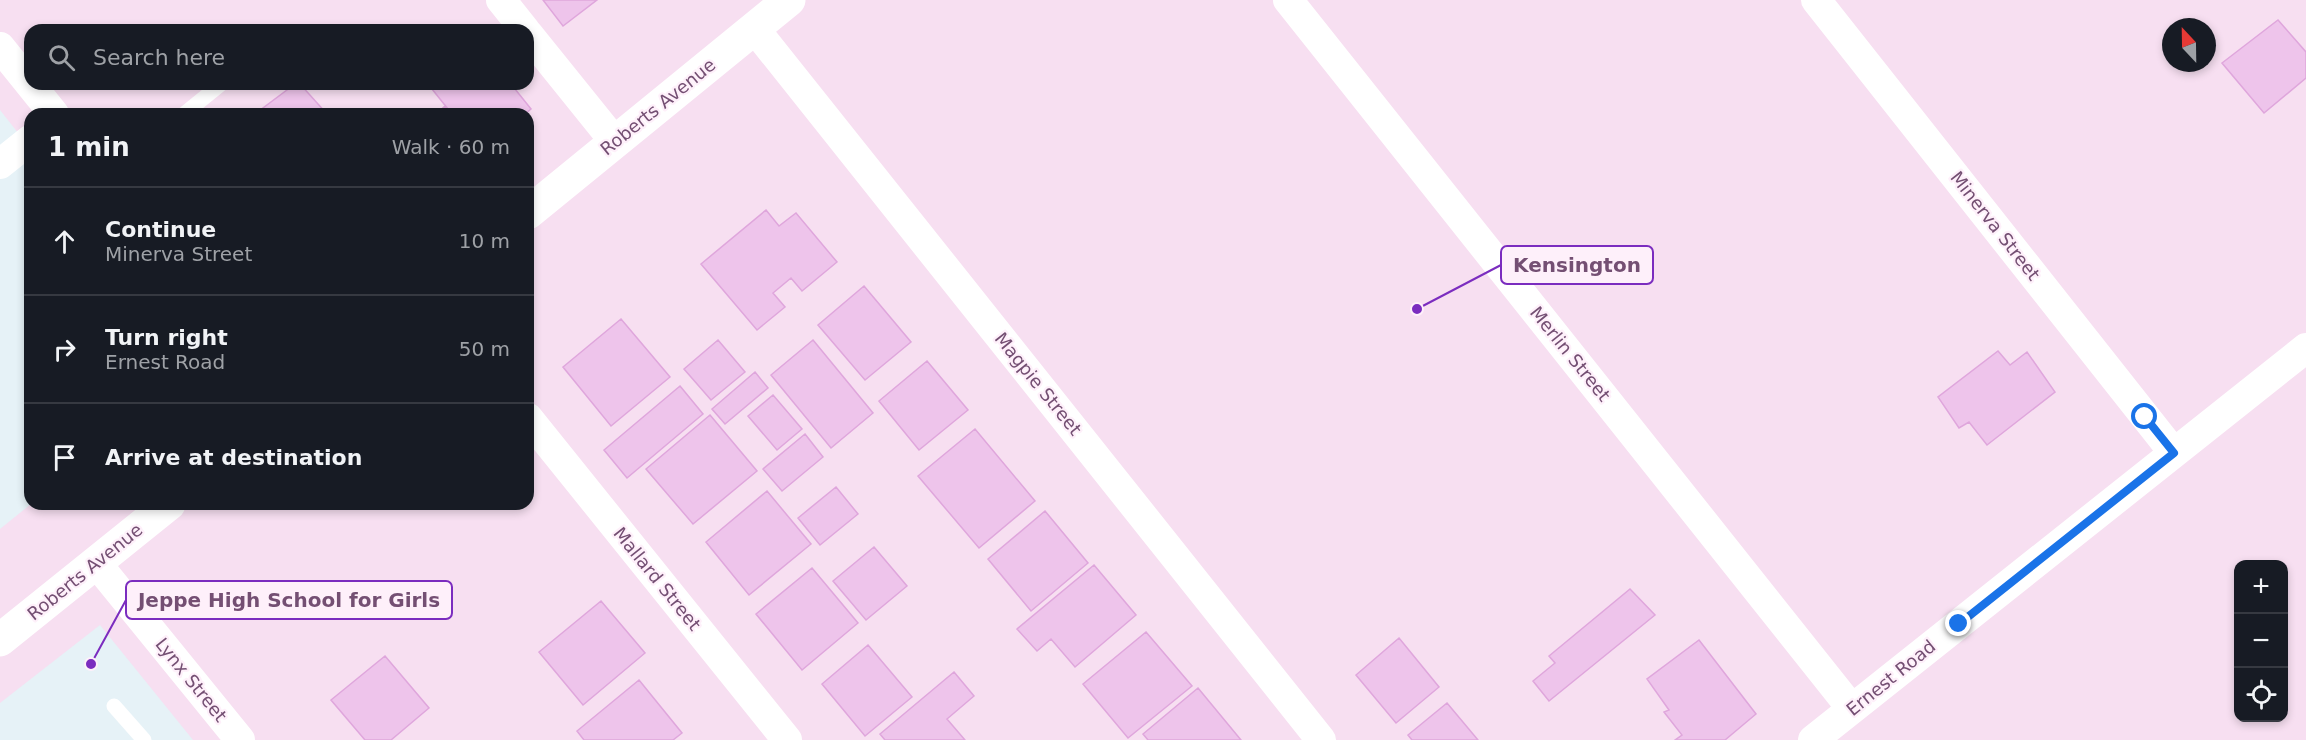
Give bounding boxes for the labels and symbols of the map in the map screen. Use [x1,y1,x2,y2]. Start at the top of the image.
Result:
north arrow [2162,18,2216,72]
street label: Roberts Avenue [596,54,719,159]
street label: Minerva Street [1946,167,2044,284]
callout: Kensington [1501,246,1653,284]
text: Kensington [1513,253,1641,277]
street label: Merlin Street [1526,302,1615,405]
street label: Magpie Street [991,328,1086,439]
route start [2131,403,2157,429]
street label: Roberts Avenue [23,519,146,624]
street label: Mallard Street [609,523,705,634]
callout: Jeppe High School for Girls [126,581,452,619]
text: Jeppe High School for Girls [136,588,440,612]
route end [1945,610,1971,636]
street label: Lynx Street [151,634,231,726]
street label: Ernest Road [1842,635,1939,720]

